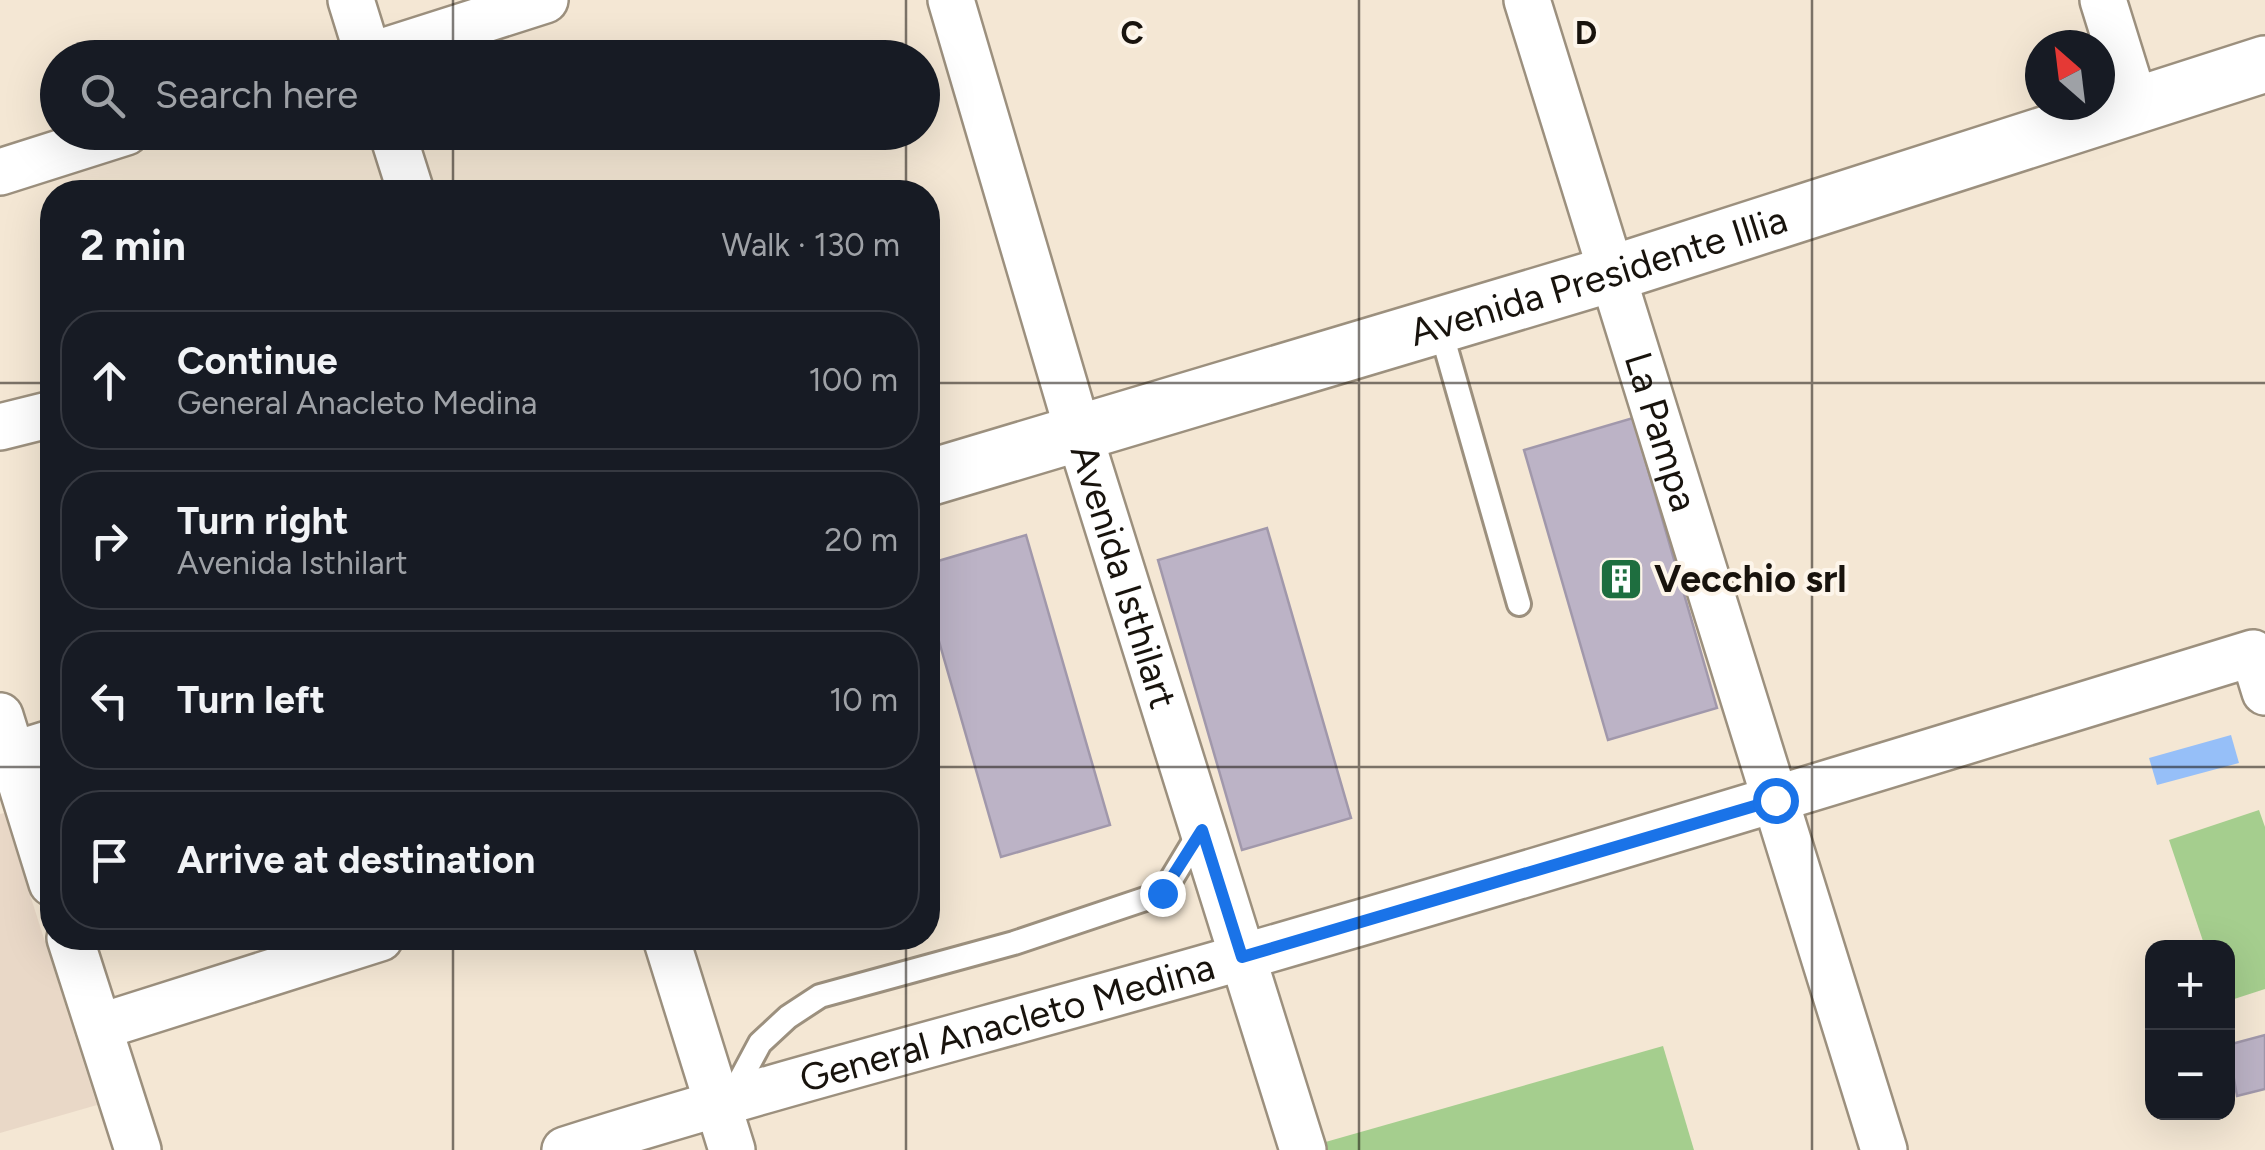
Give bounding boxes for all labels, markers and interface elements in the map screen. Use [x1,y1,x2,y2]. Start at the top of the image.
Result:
text: C [1120,14,1144,52]
text: D [1575,14,1597,52]
north arrow [2025,30,2115,120]
search box [40,40,940,150]
icon: search [75,68,130,123]
text: Search here [155,72,358,118]
street label: Avenida Presidente Illia [1404,196,1793,356]
text: 2 min [80,220,186,271]
text: Walk · 130 m [721,226,900,264]
text: Continue [177,338,338,384]
street label: La Pampa [1615,347,1707,517]
icon: ahead [82,353,137,408]
text: 100 m [809,361,898,399]
text: General Anacleto Medina [177,384,537,422]
street label: Avenida Isthilart [1061,439,1186,714]
text: Turn right [177,498,349,544]
icon: right [82,513,137,568]
text: 20 m [824,521,898,559]
text: Avenida Isthilart [177,544,408,582]
building icon: Vecchio srl [1598,556,1644,602]
place label: Vecchio srl [1654,556,1847,602]
icon: left [82,673,137,728]
text: Turn left [177,677,325,723]
text: 10 m [829,681,898,719]
route start [1753,778,1799,824]
icon: arrive [82,833,137,888]
text: Arrive at destination [177,837,535,883]
route end [1140,871,1186,917]
map controls [2145,940,2235,1120]
button: + [2145,940,2235,1030]
street label: General Anacleto Medina [795,943,1220,1102]
button: − [2145,1030,2235,1120]

